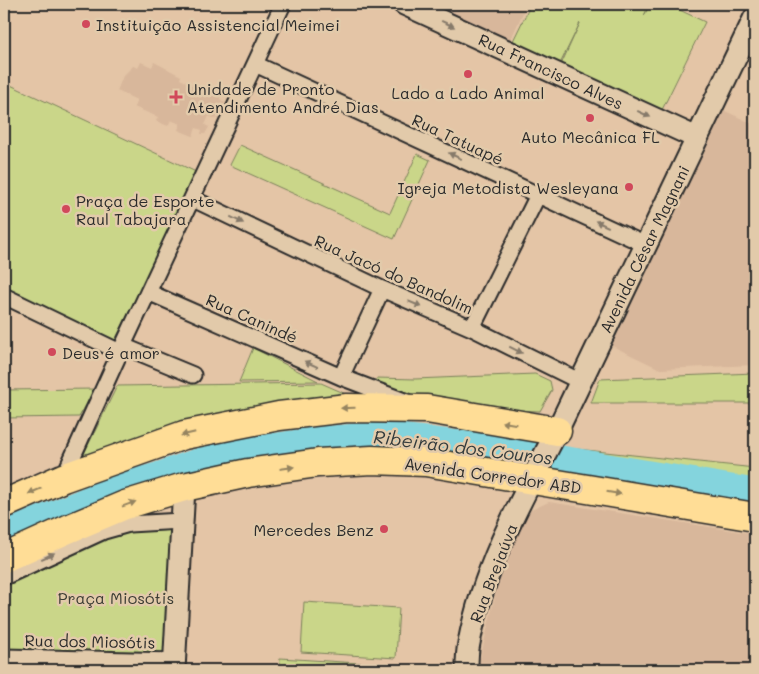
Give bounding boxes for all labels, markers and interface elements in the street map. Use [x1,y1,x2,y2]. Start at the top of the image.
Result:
place label: Instituição Assistencial Meimei [96,14,340,35]
marker: Instituição Assistencial Meimei [80,18,92,30]
one-way arrow [441,20,455,28]
street label: Rua Francisco Alves [475,28,627,114]
marker: Lado a Lado Animal [462,68,474,80]
place label: Unidade de Pronto Atendimento André Dias [187,78,379,117]
place label: Lado a Lado Animal [392,82,544,103]
marker: Unidade de Pronto Atendimento André Dias [169,90,183,104]
street label: Rua Tatuapé [409,109,507,169]
one-way arrow [637,110,651,118]
marker: Auto Mecânica FL [584,112,596,124]
place label: Auto Mecânica FL [520,126,660,147]
one-way arrow [448,152,462,160]
street label: Avenida César Magnani [594,162,694,336]
place label: Igreja Metodista Wesleyana [397,177,619,198]
marker: Igreja Metodista Wesleyana [623,181,635,193]
place label: Praça de Esporte Raul Tabajara [76,190,215,229]
marker: Praça de Esporte Raul Tabajara [60,203,72,215]
one-way arrow [230,216,244,224]
one-way arrow [595,220,609,228]
street label: Rua Jacó do Bandolim [311,229,477,319]
street label: Rua Canindé [203,288,301,348]
one-way arrow [408,300,422,308]
place label: Deus é amor [62,342,160,363]
marker: Deus é amor [46,346,58,358]
one-way arrow [509,346,523,354]
one-way arrow [304,359,318,367]
one-way arrow [340,405,356,413]
one-way arrow [501,418,517,426]
water label: Ribeirão dos Couros [372,424,554,470]
one-way arrow [180,431,195,439]
street label: Avenida Corredor ABD [403,452,583,498]
one-way arrow [279,463,295,471]
one-way arrow [28,487,42,495]
one-way arrow [607,490,623,498]
one-way arrow [122,500,137,508]
place label: Mercedes Benz [253,519,374,540]
street label: Rua Brejaúva [464,520,522,626]
marker: Mercedes Benz [378,523,390,535]
one-way arrow [41,552,55,560]
park label: Praça Miosótis [58,587,174,608]
street label: Rua dos Miosótis [24,629,156,653]

